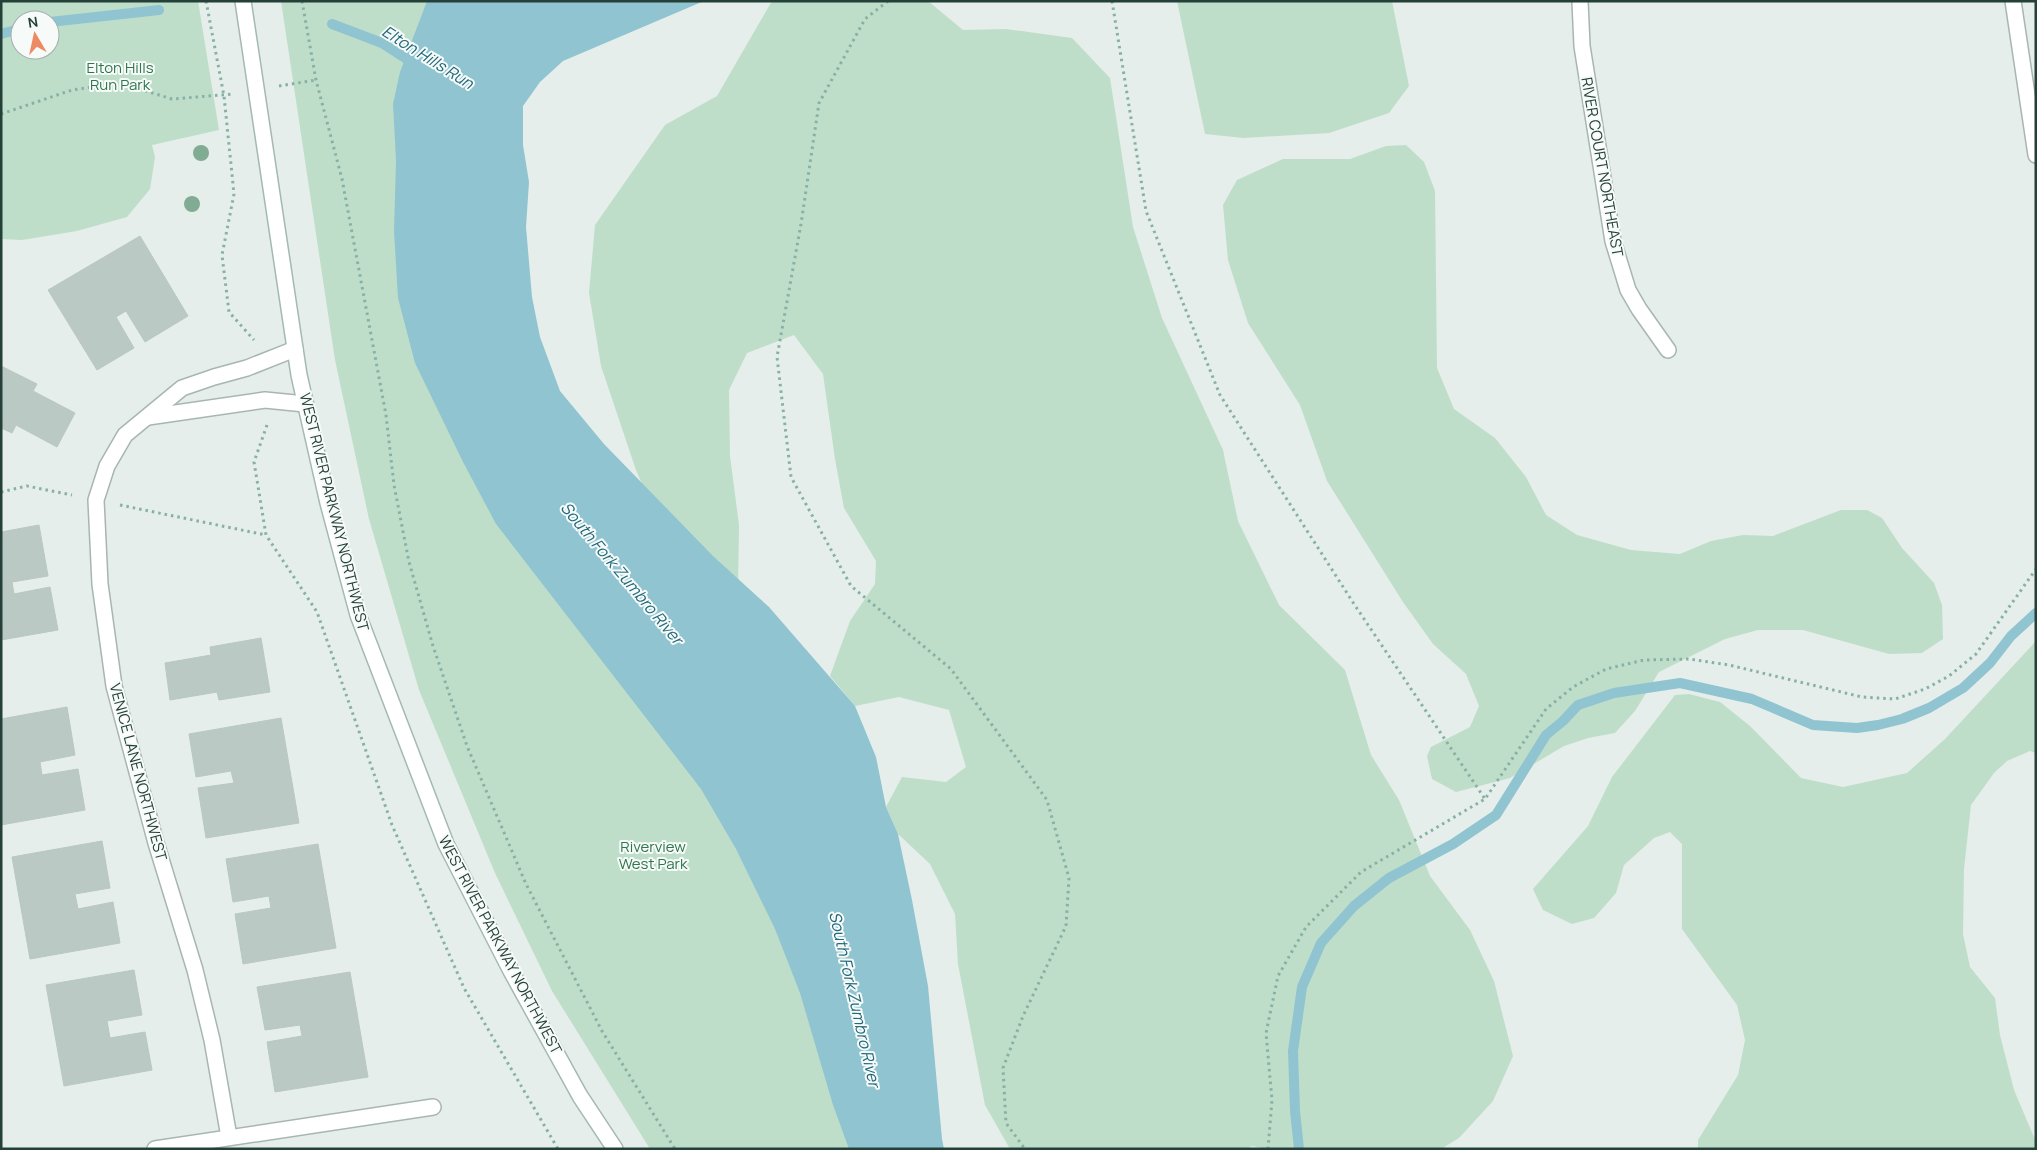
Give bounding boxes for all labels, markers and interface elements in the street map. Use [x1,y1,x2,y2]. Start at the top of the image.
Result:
north arrow [10,10,60,60]
text: N [26,11,39,32]
water label: Elton Hills Run [378,20,478,94]
park label: Elton Hills Run Park [86,57,154,95]
street label: RIVER COURT NORTHEAST [1576,76,1629,258]
street label: WEST RIVER PARKWAY NORTHWEST [295,391,374,633]
water label: South Fork Zumbro River [556,497,690,651]
street label: VENICE LANE NORTHWEST [105,681,172,863]
street label: WEST RIVER PARKWAY NORTHWEST [434,832,567,1058]
park label: Riverview West Park [619,836,688,874]
water label: South Fork Zumbro River [824,909,886,1091]

